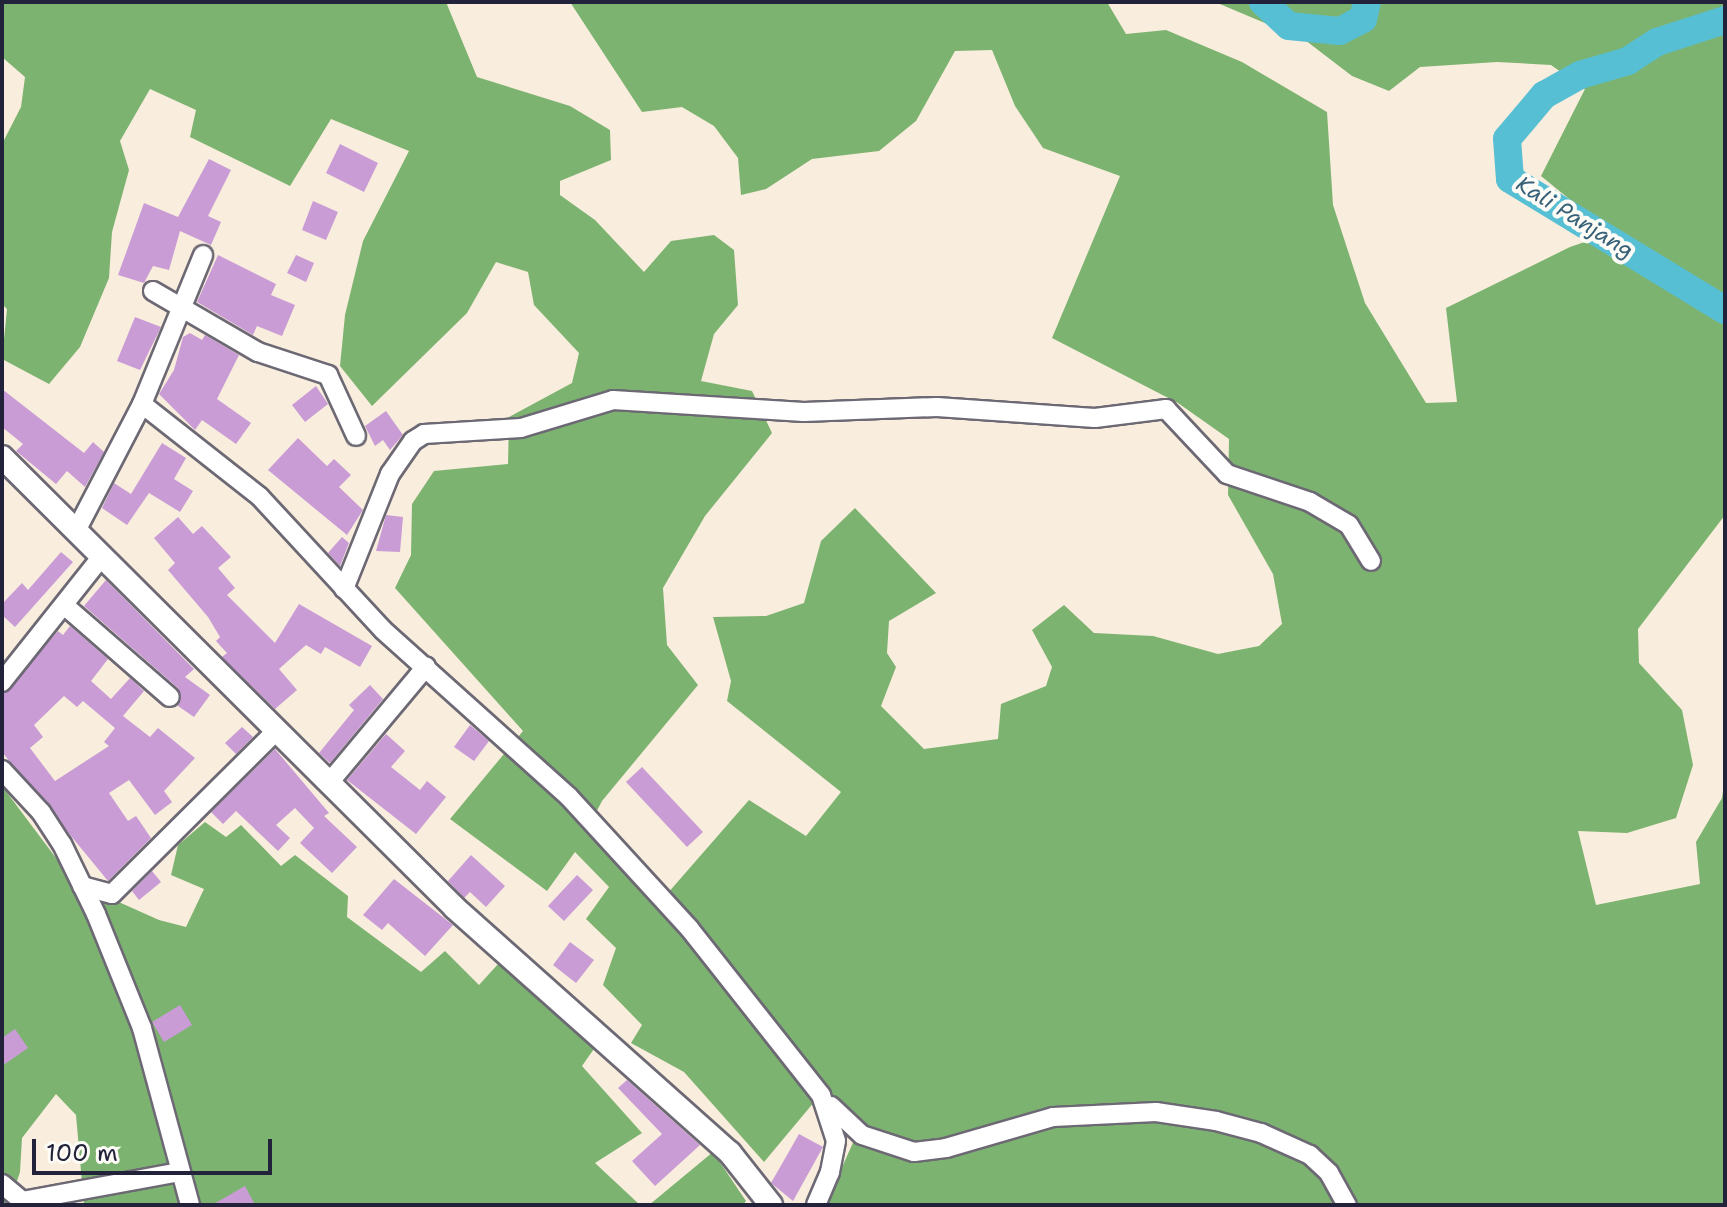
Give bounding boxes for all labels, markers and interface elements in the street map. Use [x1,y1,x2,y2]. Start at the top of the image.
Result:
water label: Kali Panjang [1511,170,1639,264]
scale bar [36,1123,276,1173]
text: 100 m [46,1137,118,1169]

